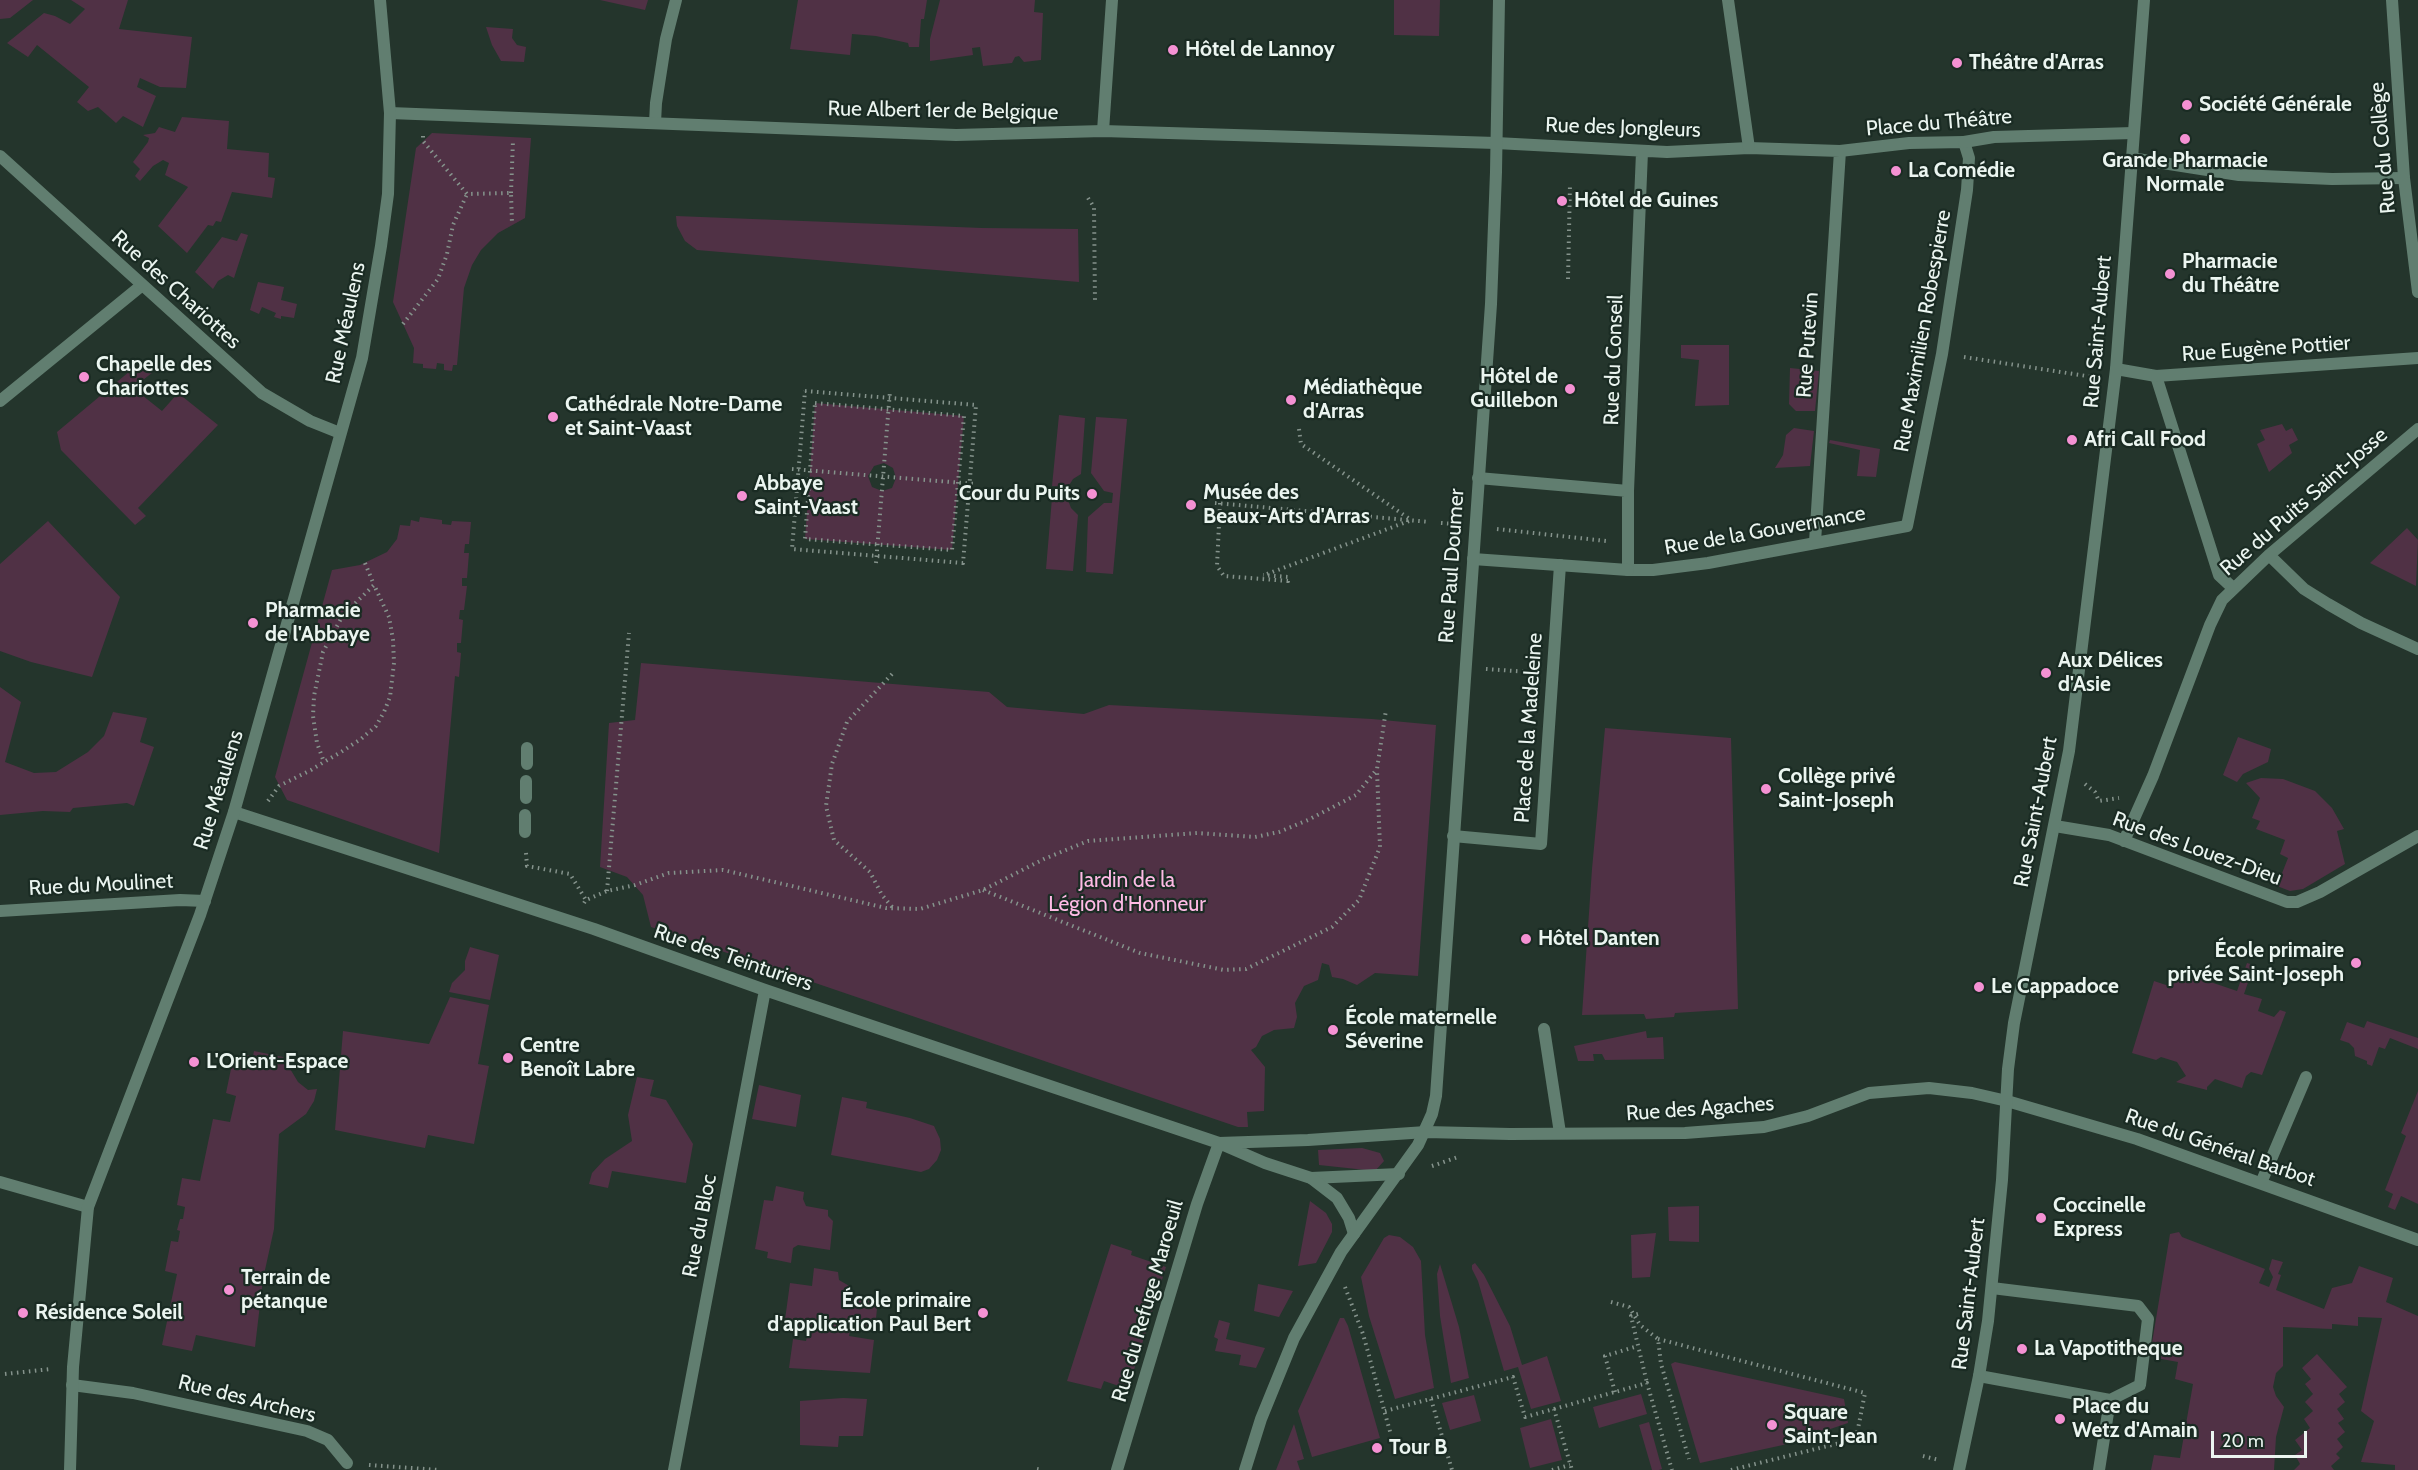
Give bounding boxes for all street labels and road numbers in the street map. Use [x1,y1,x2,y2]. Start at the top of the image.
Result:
street label: Rue du Collège [2365,81,2401,215]
street label: Rue Albert 1er de Belgique [828,96,1058,126]
street label: Place du Théâtre [1865,104,2013,142]
street label: Rue des Jongleurs [1545,113,1701,143]
street label: Rue Maximilien Robespierre [1889,208,1957,454]
street label: Rue des Chariottes [106,225,246,355]
street label: Rue Saint-Aubert [2079,255,2117,409]
street label: Rue Méaulens [321,260,371,386]
street label: Rue Putevin [1792,291,1824,399]
street label: Rue du Conseil [1599,294,1629,426]
street label: Rue Eugène Pottier [2181,331,2351,367]
street label: Rue du Puits Saint-Josse [2215,423,2393,581]
street label: Rue Paul Doumer [1434,488,1470,644]
street label: Rue de la Gouvernance [1663,501,1867,561]
street label: Place de la Madeleine [1510,632,1548,824]
street label: Rue Méaulens [189,727,249,853]
street label: Rue Saint-Aubert [2009,734,2063,890]
street label: Rue des Louez-Dieu [2109,807,2285,891]
street label: Rue du Moulinet [28,869,174,901]
street label: Rue des Teinturiers [650,919,816,997]
street label: Rue des Agaches [1625,1091,1775,1127]
street label: Rue du Général Barbot [2122,1104,2318,1192]
street label: Rue du Bloc [678,1172,722,1280]
street label: Rue du Refuge Maroeuil [1107,1197,1189,1405]
street label: Rue Saint-Aubert [1947,1217,1991,1371]
street label: Rue des Archers [176,1370,318,1428]

